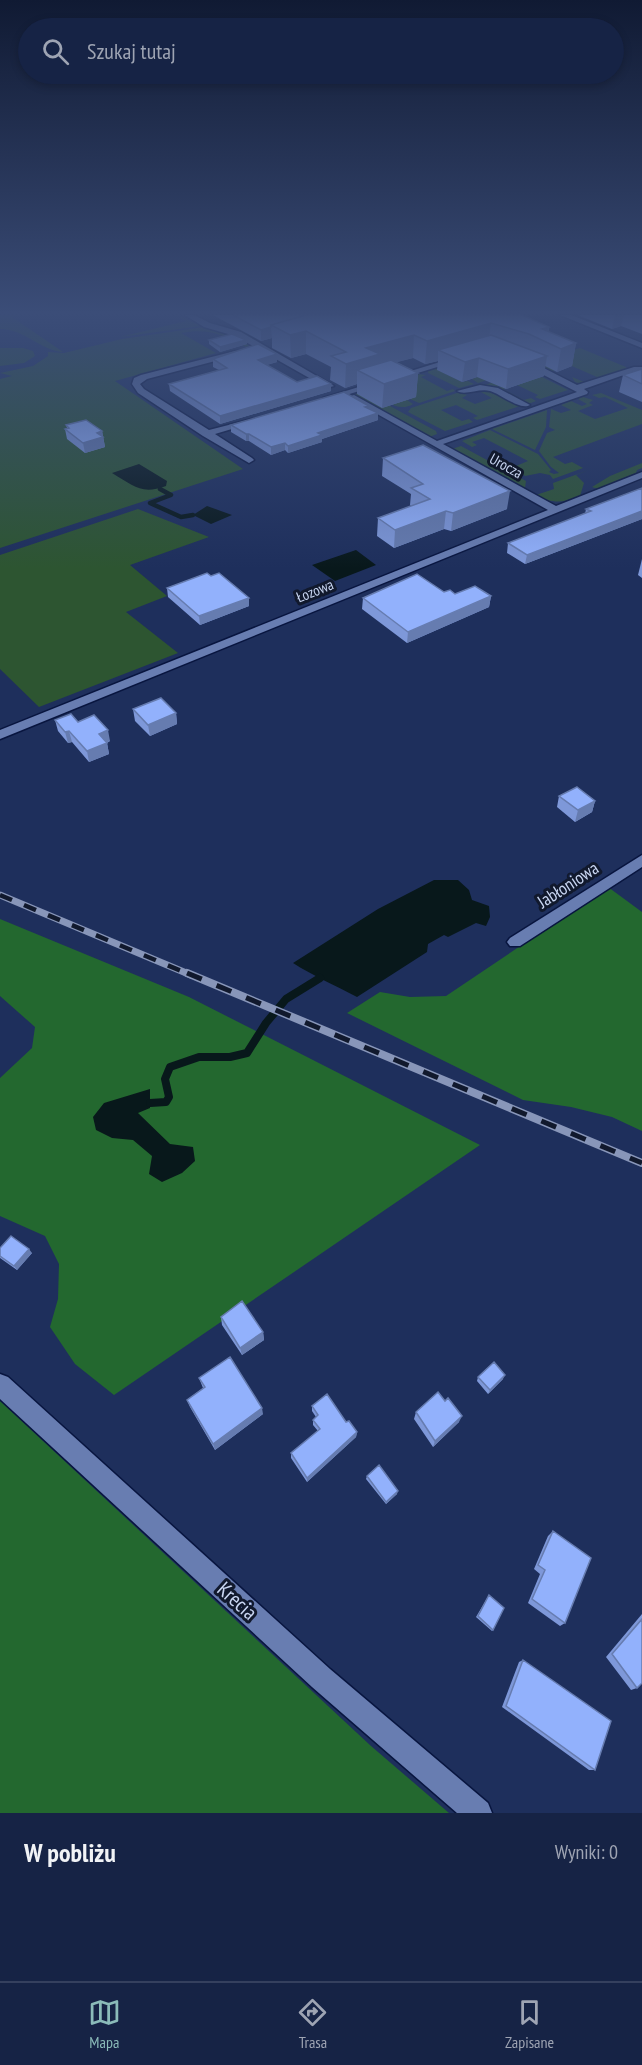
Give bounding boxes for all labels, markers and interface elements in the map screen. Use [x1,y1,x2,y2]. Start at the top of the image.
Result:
search box [18,18,624,84]
icon: search [39,35,72,68]
text: Szukaj tutaj [87,37,176,65]
street label: Urocza [486,449,526,482]
street label: Łozowa [293,575,336,607]
street label: Jabłoniowa [532,856,603,913]
street label: Krecia [212,1576,263,1626]
text: W pobliżu [24,1836,116,1869]
text: Wyniki: 0 [555,1839,618,1865]
tab: Mapa [88,1996,121,2052]
tab: Trasa [296,1996,329,2052]
tab: Zapisane [505,1996,554,2052]

